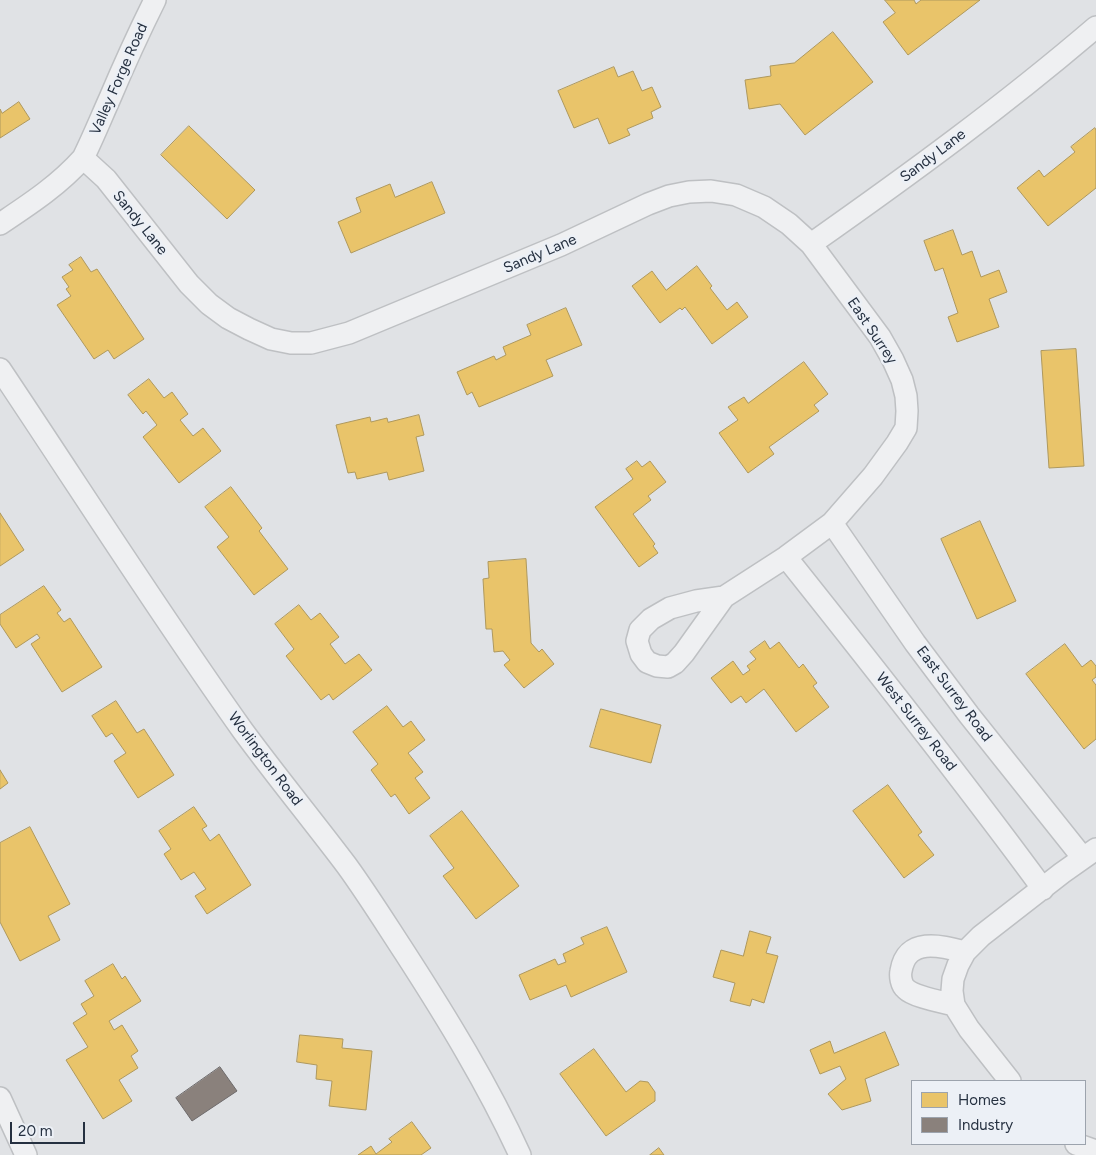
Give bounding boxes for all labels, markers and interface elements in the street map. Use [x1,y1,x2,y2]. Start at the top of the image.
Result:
street label: Valley Forge Road [86,20,152,138]
street label: Sandy Lane [897,125,969,187]
street label: Sandy Lane [109,187,171,259]
street label: Sandy Lane [501,231,579,277]
street label: East Surrey [843,294,901,368]
street label: East Surrey Road [912,643,996,745]
street label: West Surrey Road [872,669,960,775]
street label: Worlington Road [224,709,306,809]
legend [911,1080,1086,1145]
text: Homes [958,1091,1006,1109]
scale bar [12,1112,88,1144]
text: Industry [958,1116,1013,1134]
text: 20 m [18,1122,52,1140]

